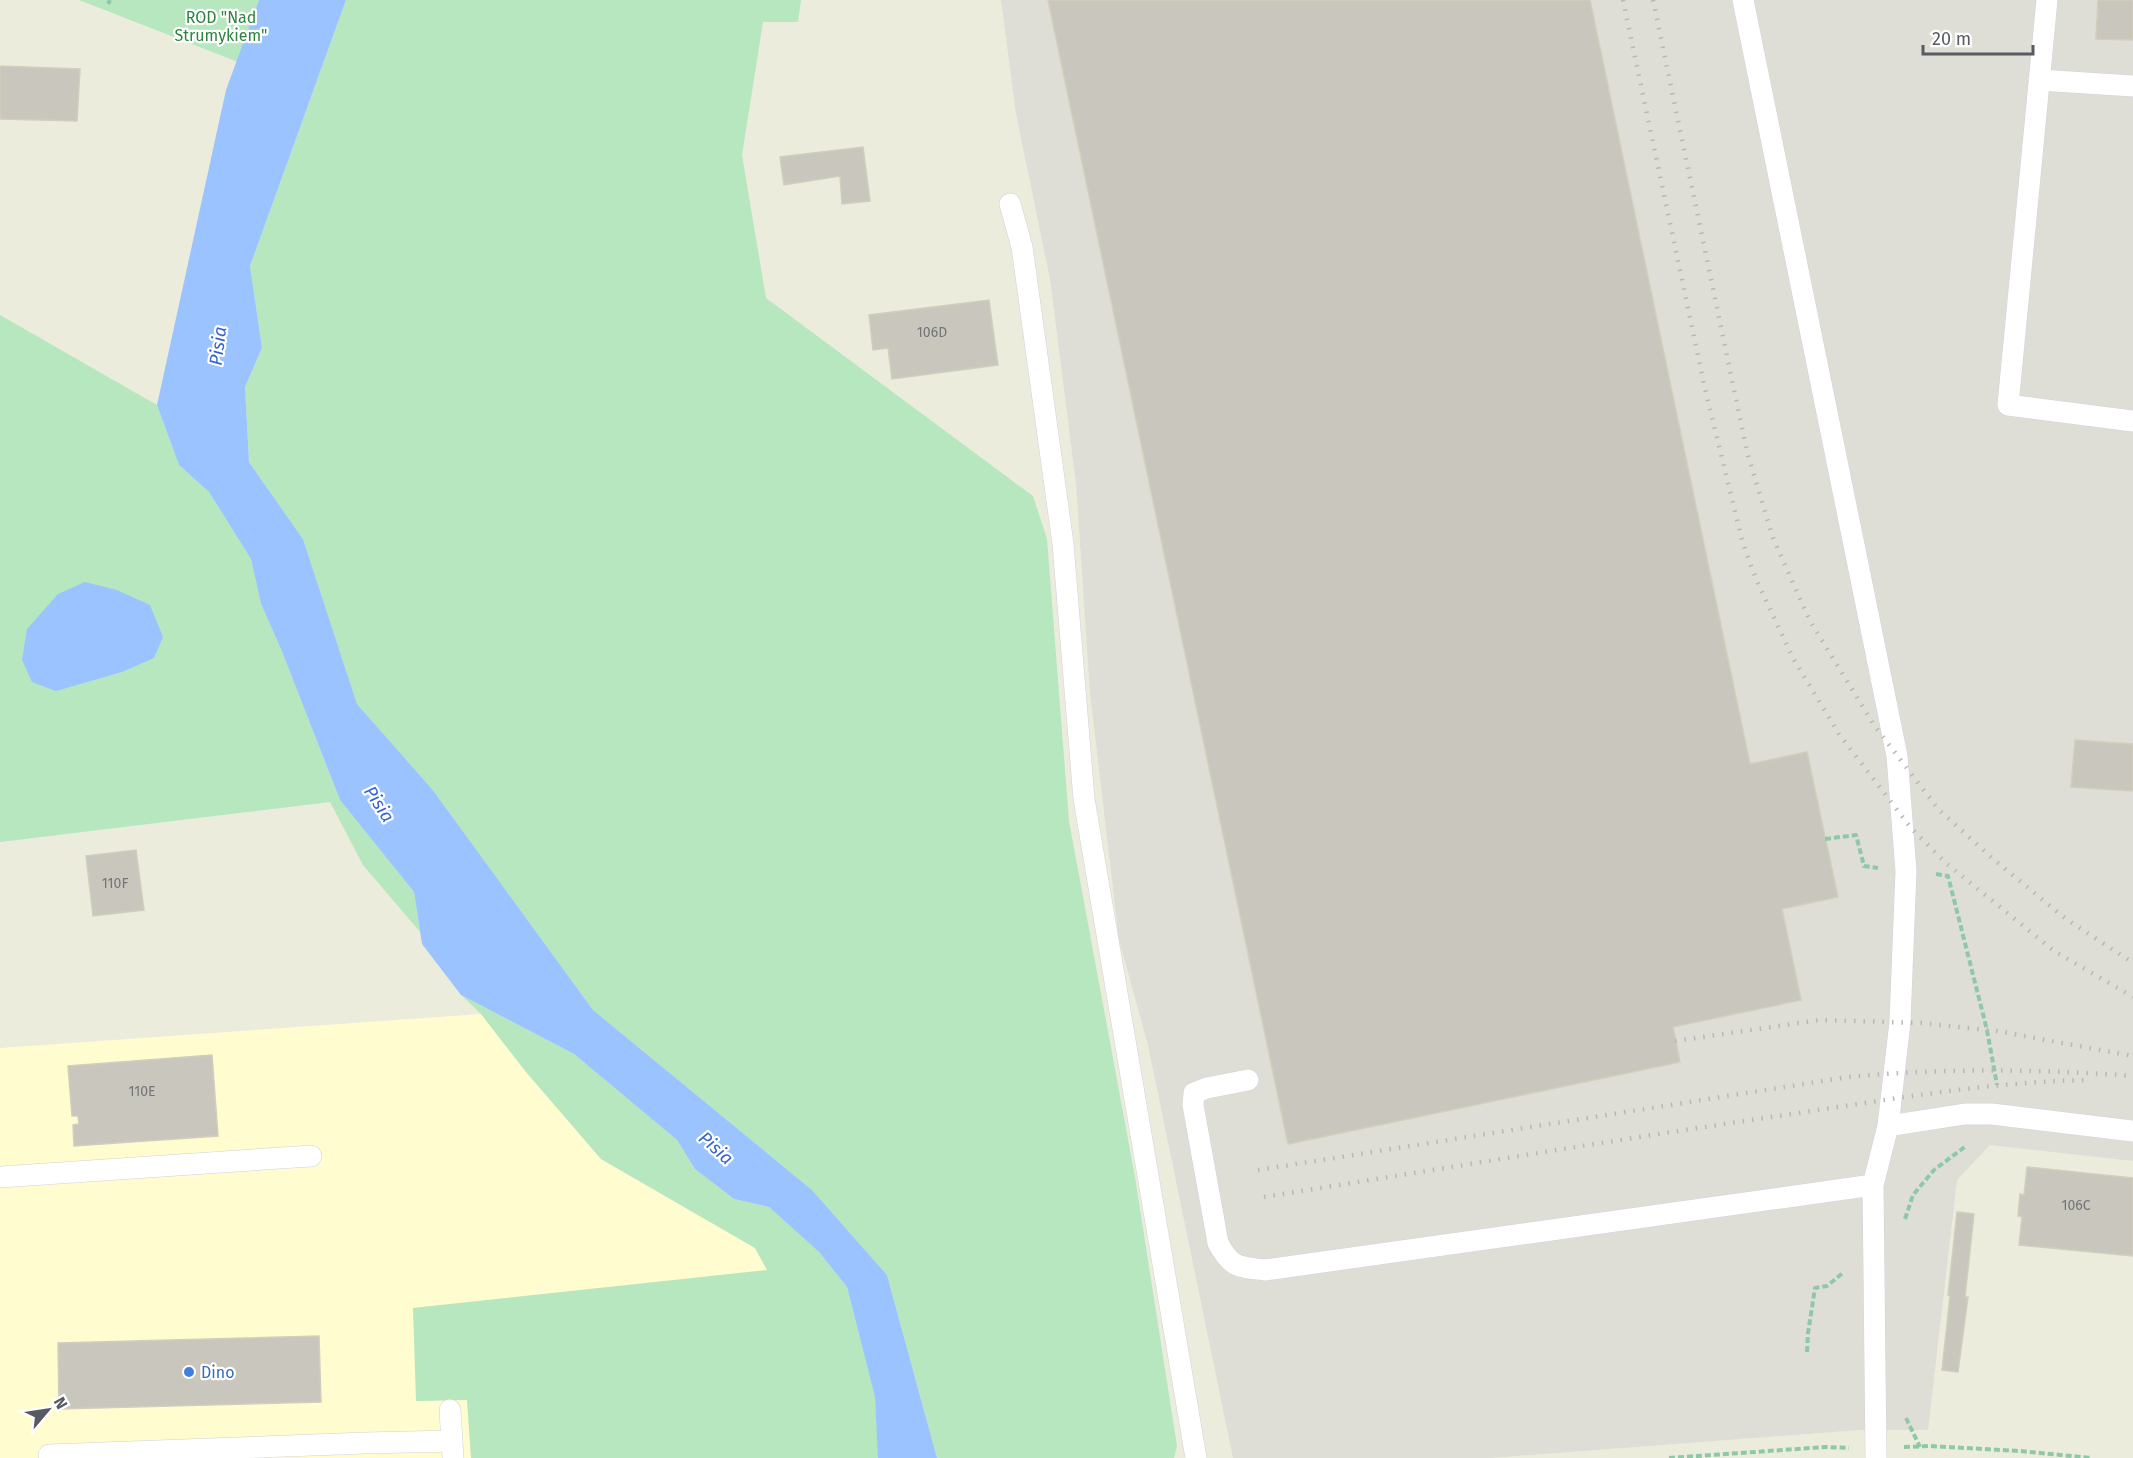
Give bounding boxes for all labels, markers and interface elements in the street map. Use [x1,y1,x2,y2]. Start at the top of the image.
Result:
park label: ROD "Nad Strumykiem" [175,8,267,45]
scale bar [1923,18,2032,56]
text: 20 m [1932,28,1971,50]
house number: 106D [917,324,947,341]
water label: Pisia [205,325,231,367]
water label: Pisia [359,782,399,826]
house number: 110F [102,875,128,892]
house number: 110E [128,1083,156,1100]
water label: Pisia [694,1127,738,1169]
house number: 106C [2061,1197,2091,1214]
place label: Dino [201,1363,235,1382]
marker: Dino [182,1365,196,1379]
north arrow [18,1380,78,1440]
text: N [50,1394,72,1412]

